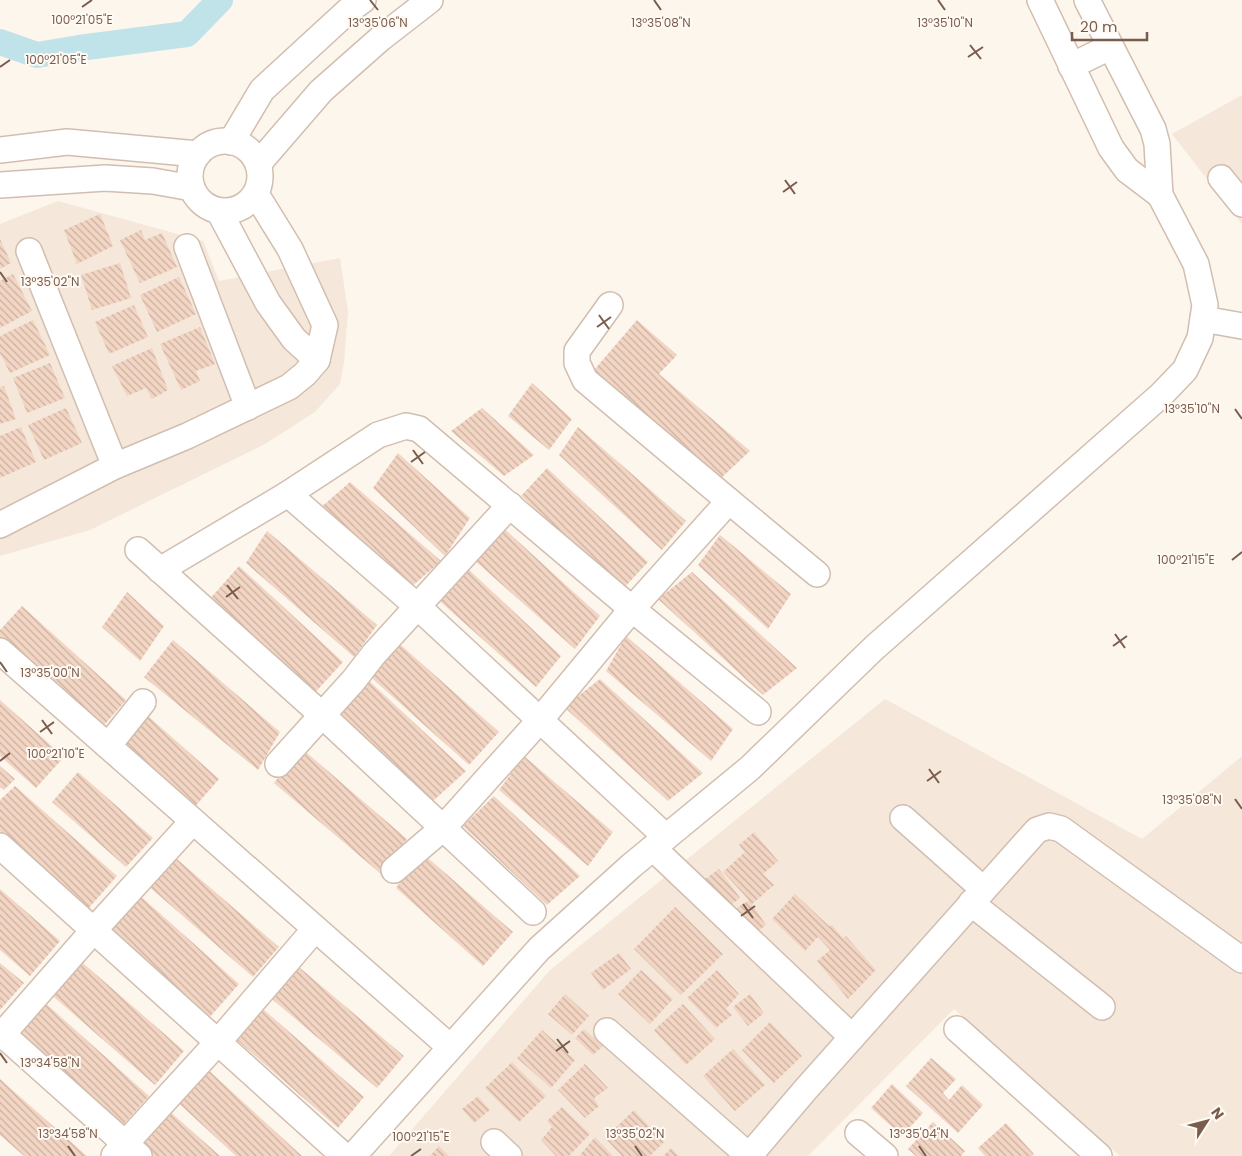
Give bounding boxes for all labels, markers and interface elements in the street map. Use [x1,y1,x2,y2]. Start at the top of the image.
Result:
scale bar [1072,10,1147,42]
text: 100°21'05"E [51,11,113,28]
text: 13°35'06"N [348,14,408,31]
text: 13°35'08"N [631,14,691,31]
text: 13°35'10"N [917,14,973,31]
text: 20 m [1080,16,1118,37]
text: 100°21'05"E [25,51,87,68]
text: 13°35'02"N [21,273,79,290]
text: 13°35'10"N [1164,400,1220,417]
text: 100°21'15"E [1157,551,1215,568]
text: 13°35'00"N [20,664,80,681]
text: 100°21'10"E [27,745,85,762]
text: 13°35'08"N [1162,791,1222,808]
text: 13°34'58"N [20,1054,80,1071]
north arrow [1182,1096,1232,1146]
text: N [1206,1103,1229,1123]
text: 13°34'58"N [38,1125,98,1142]
text: 13°35'02"N [606,1125,664,1142]
text: 13°35'04"N [889,1125,949,1142]
text: 100°21'15"E [392,1128,450,1145]

